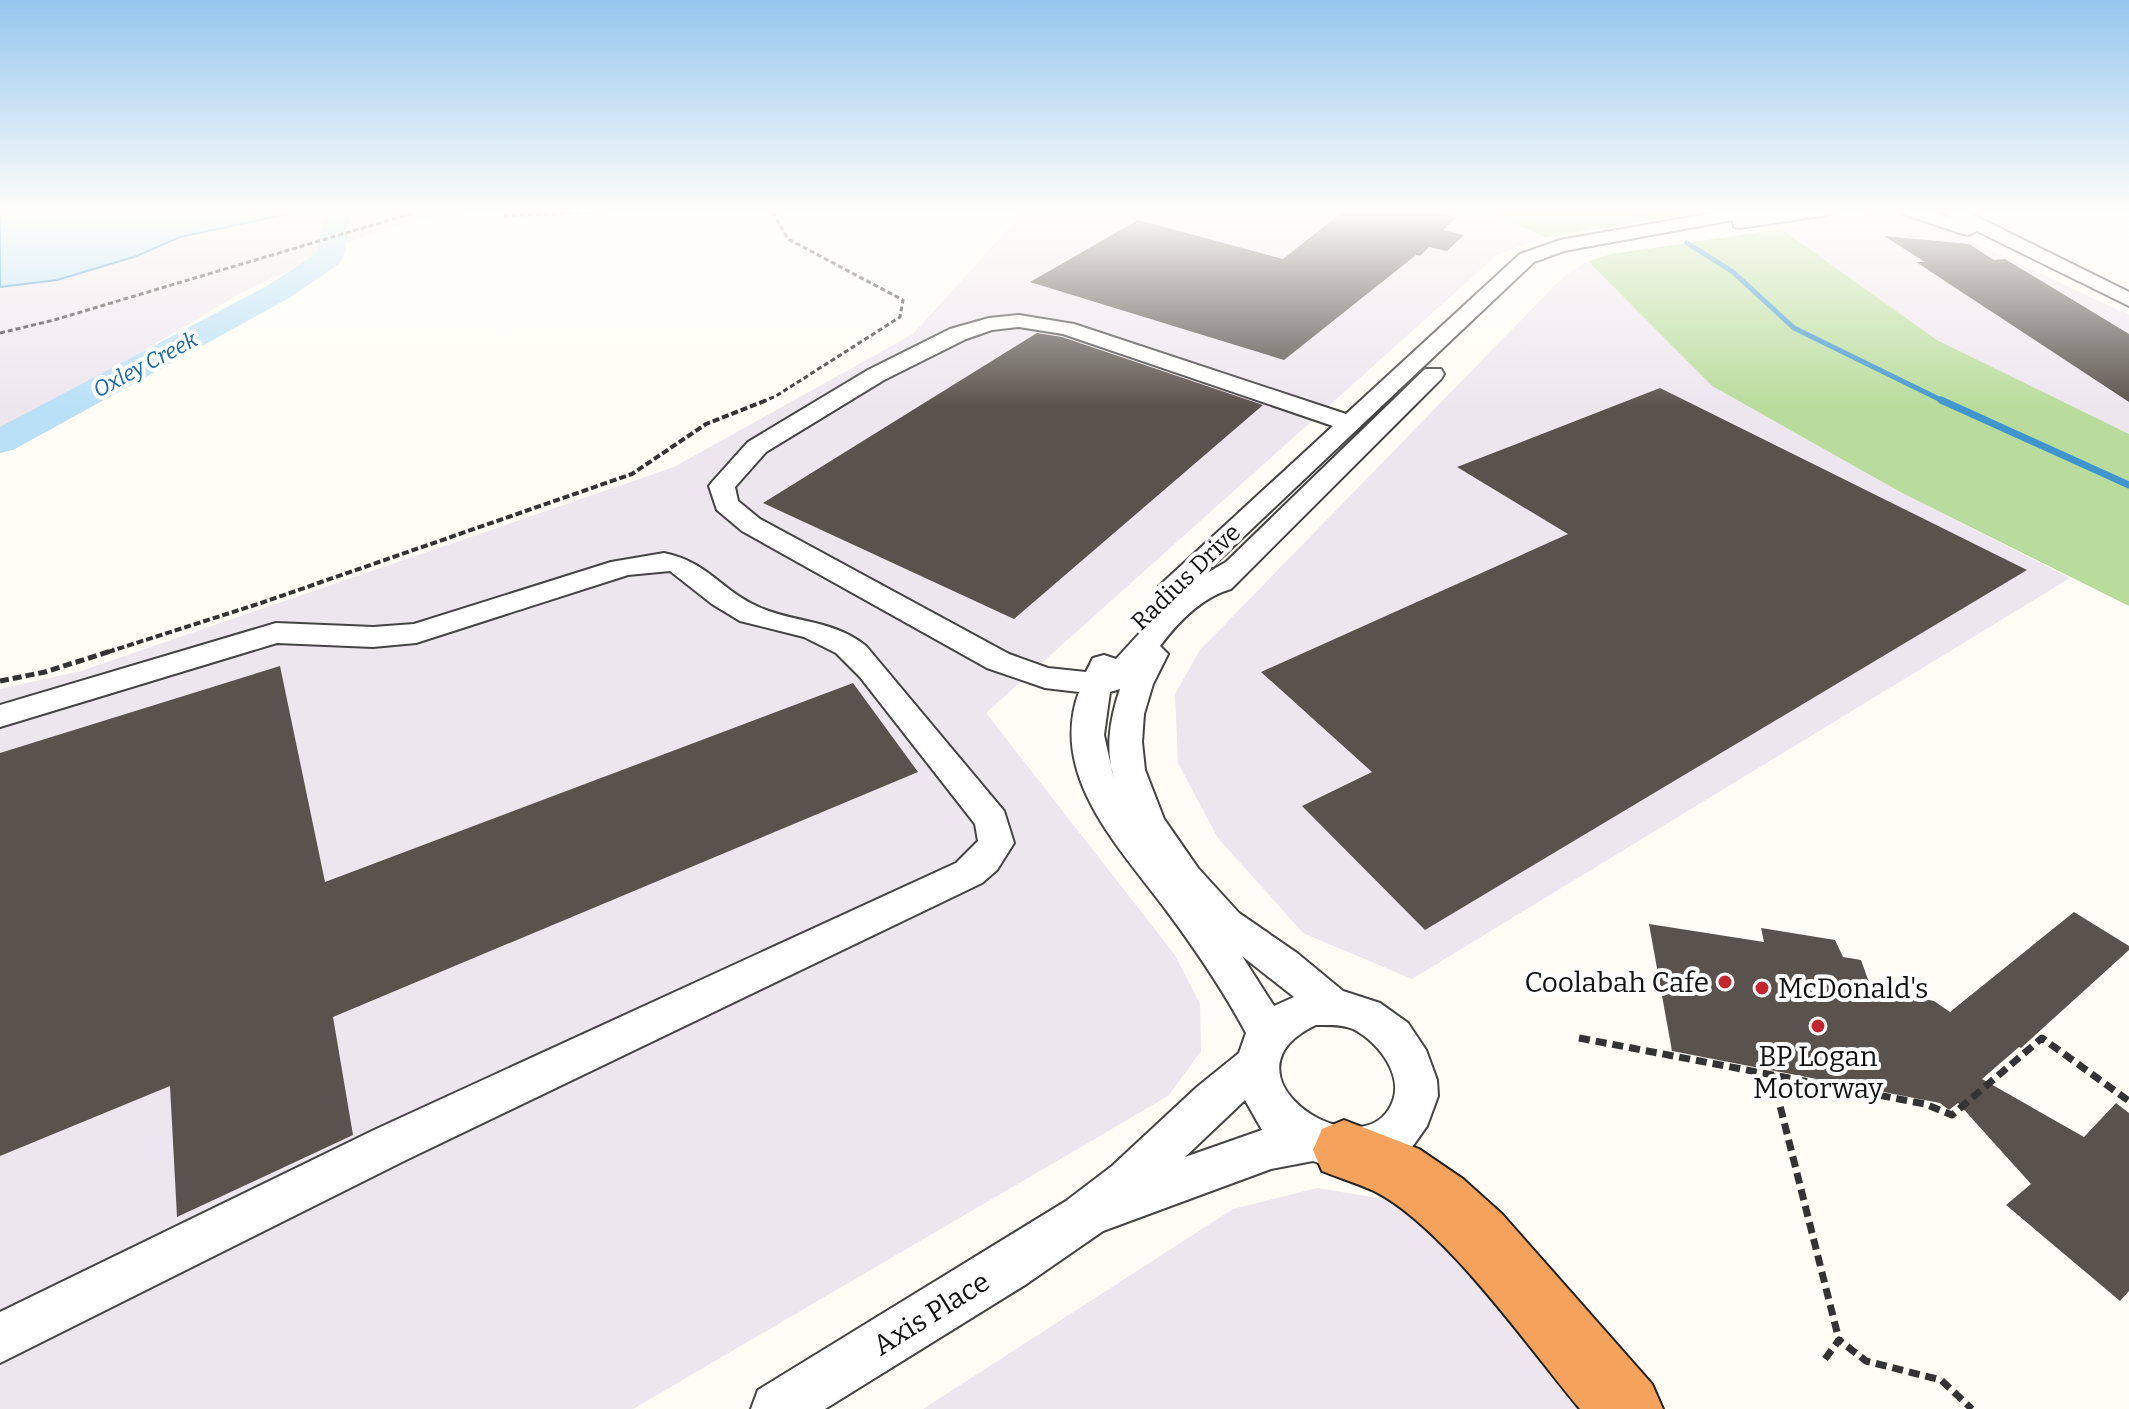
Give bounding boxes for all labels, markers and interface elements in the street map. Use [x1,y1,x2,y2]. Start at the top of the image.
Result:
water label: Oxley Creek [88,325,203,403]
street label: Radius Drive [1126,518,1246,636]
place label: Coolabah Cafe [1524,966,1709,999]
place label: McDonald's [1778,972,1928,1005]
marker: Coolabah Cafe [1716,973,1734,991]
marker: McDonald's [1753,979,1771,997]
marker: BP Logan Motorway [1809,1017,1827,1035]
place label: BP Logan Motorway [1753,1040,1883,1105]
street label: Axis Place [867,1265,996,1362]

